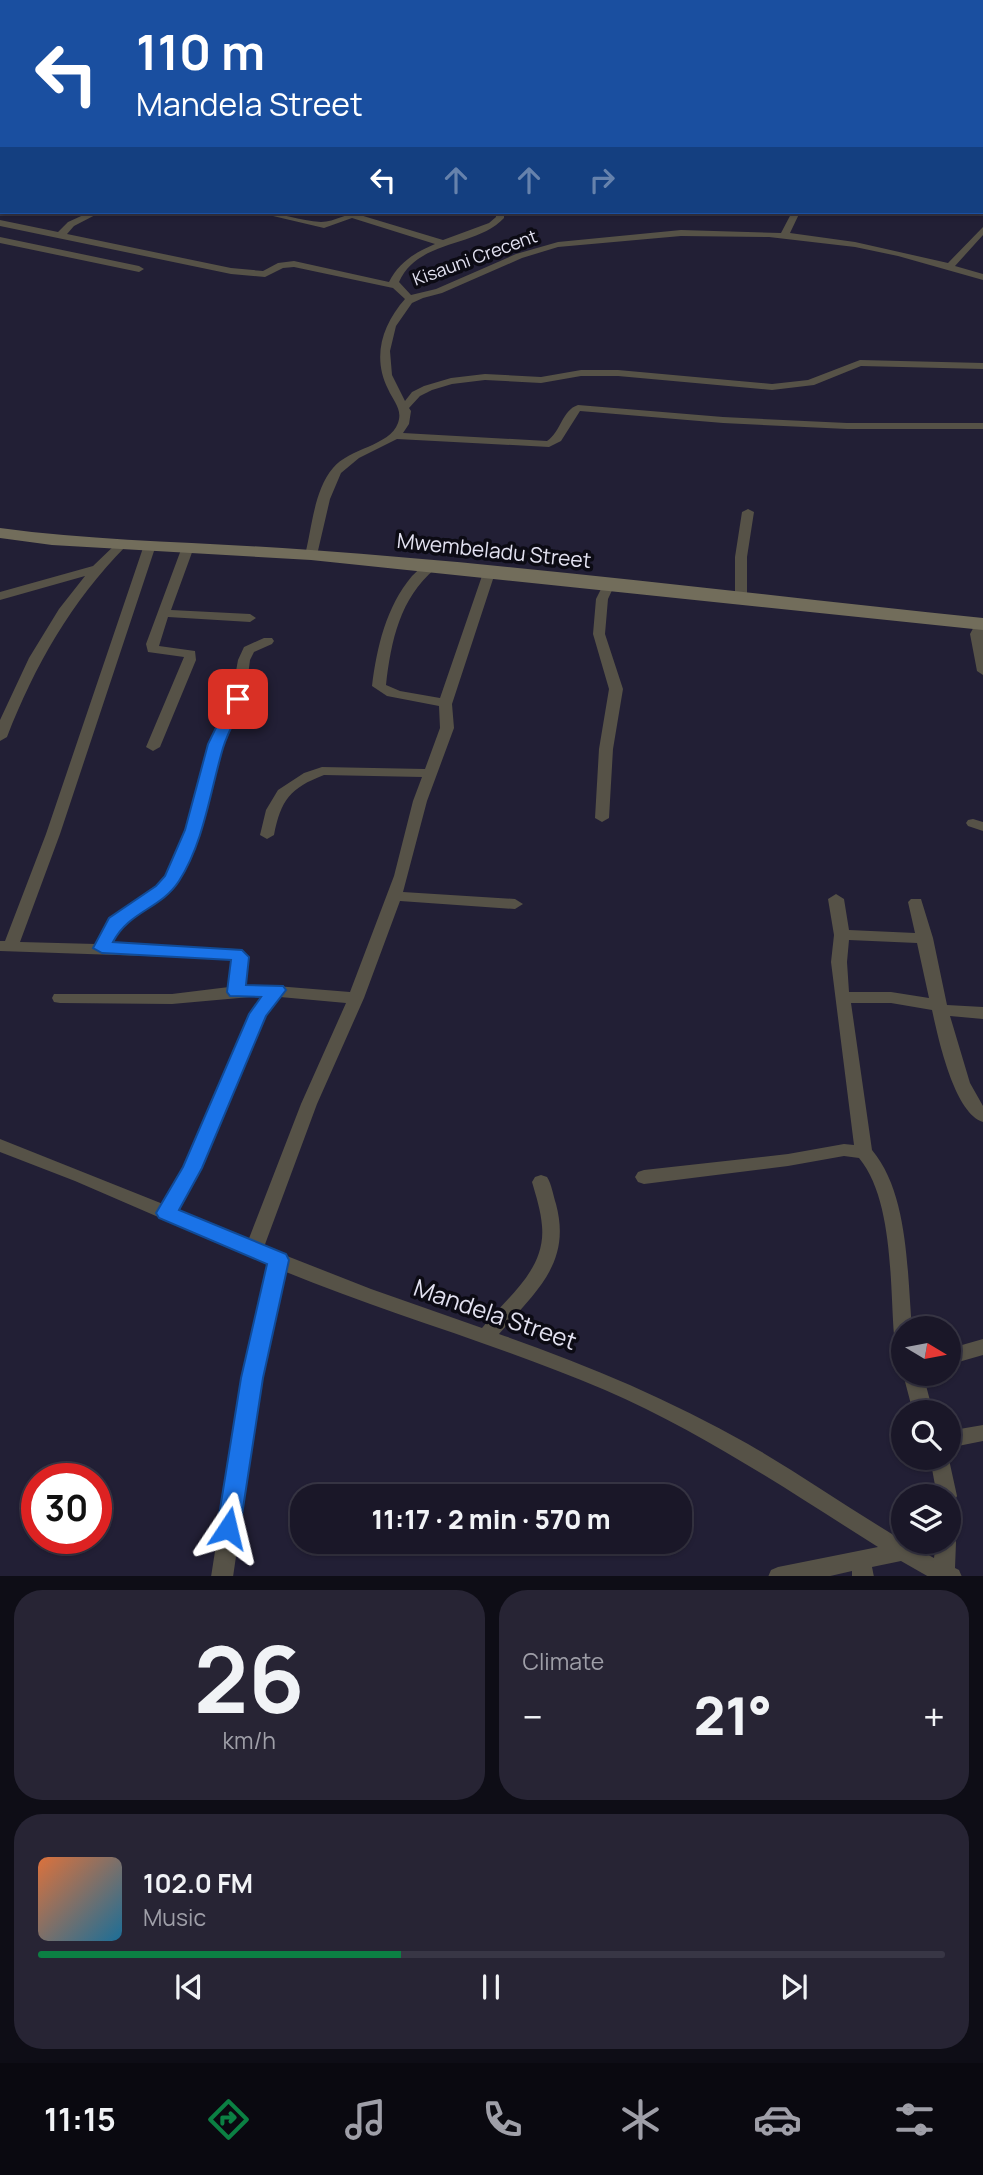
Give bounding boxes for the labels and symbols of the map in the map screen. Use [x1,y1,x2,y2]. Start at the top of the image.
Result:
street label: Kisauni Crecent [409,223,540,291]
street label: Mwembeladu Street [396,526,593,574]
pin [208,669,268,729]
street label: Mandela Street [410,1270,581,1357]
north arrow [891,1316,961,1386]
speed limit sign: 30 [21,1463,112,1554]
position arrow [191,1491,265,1565]

